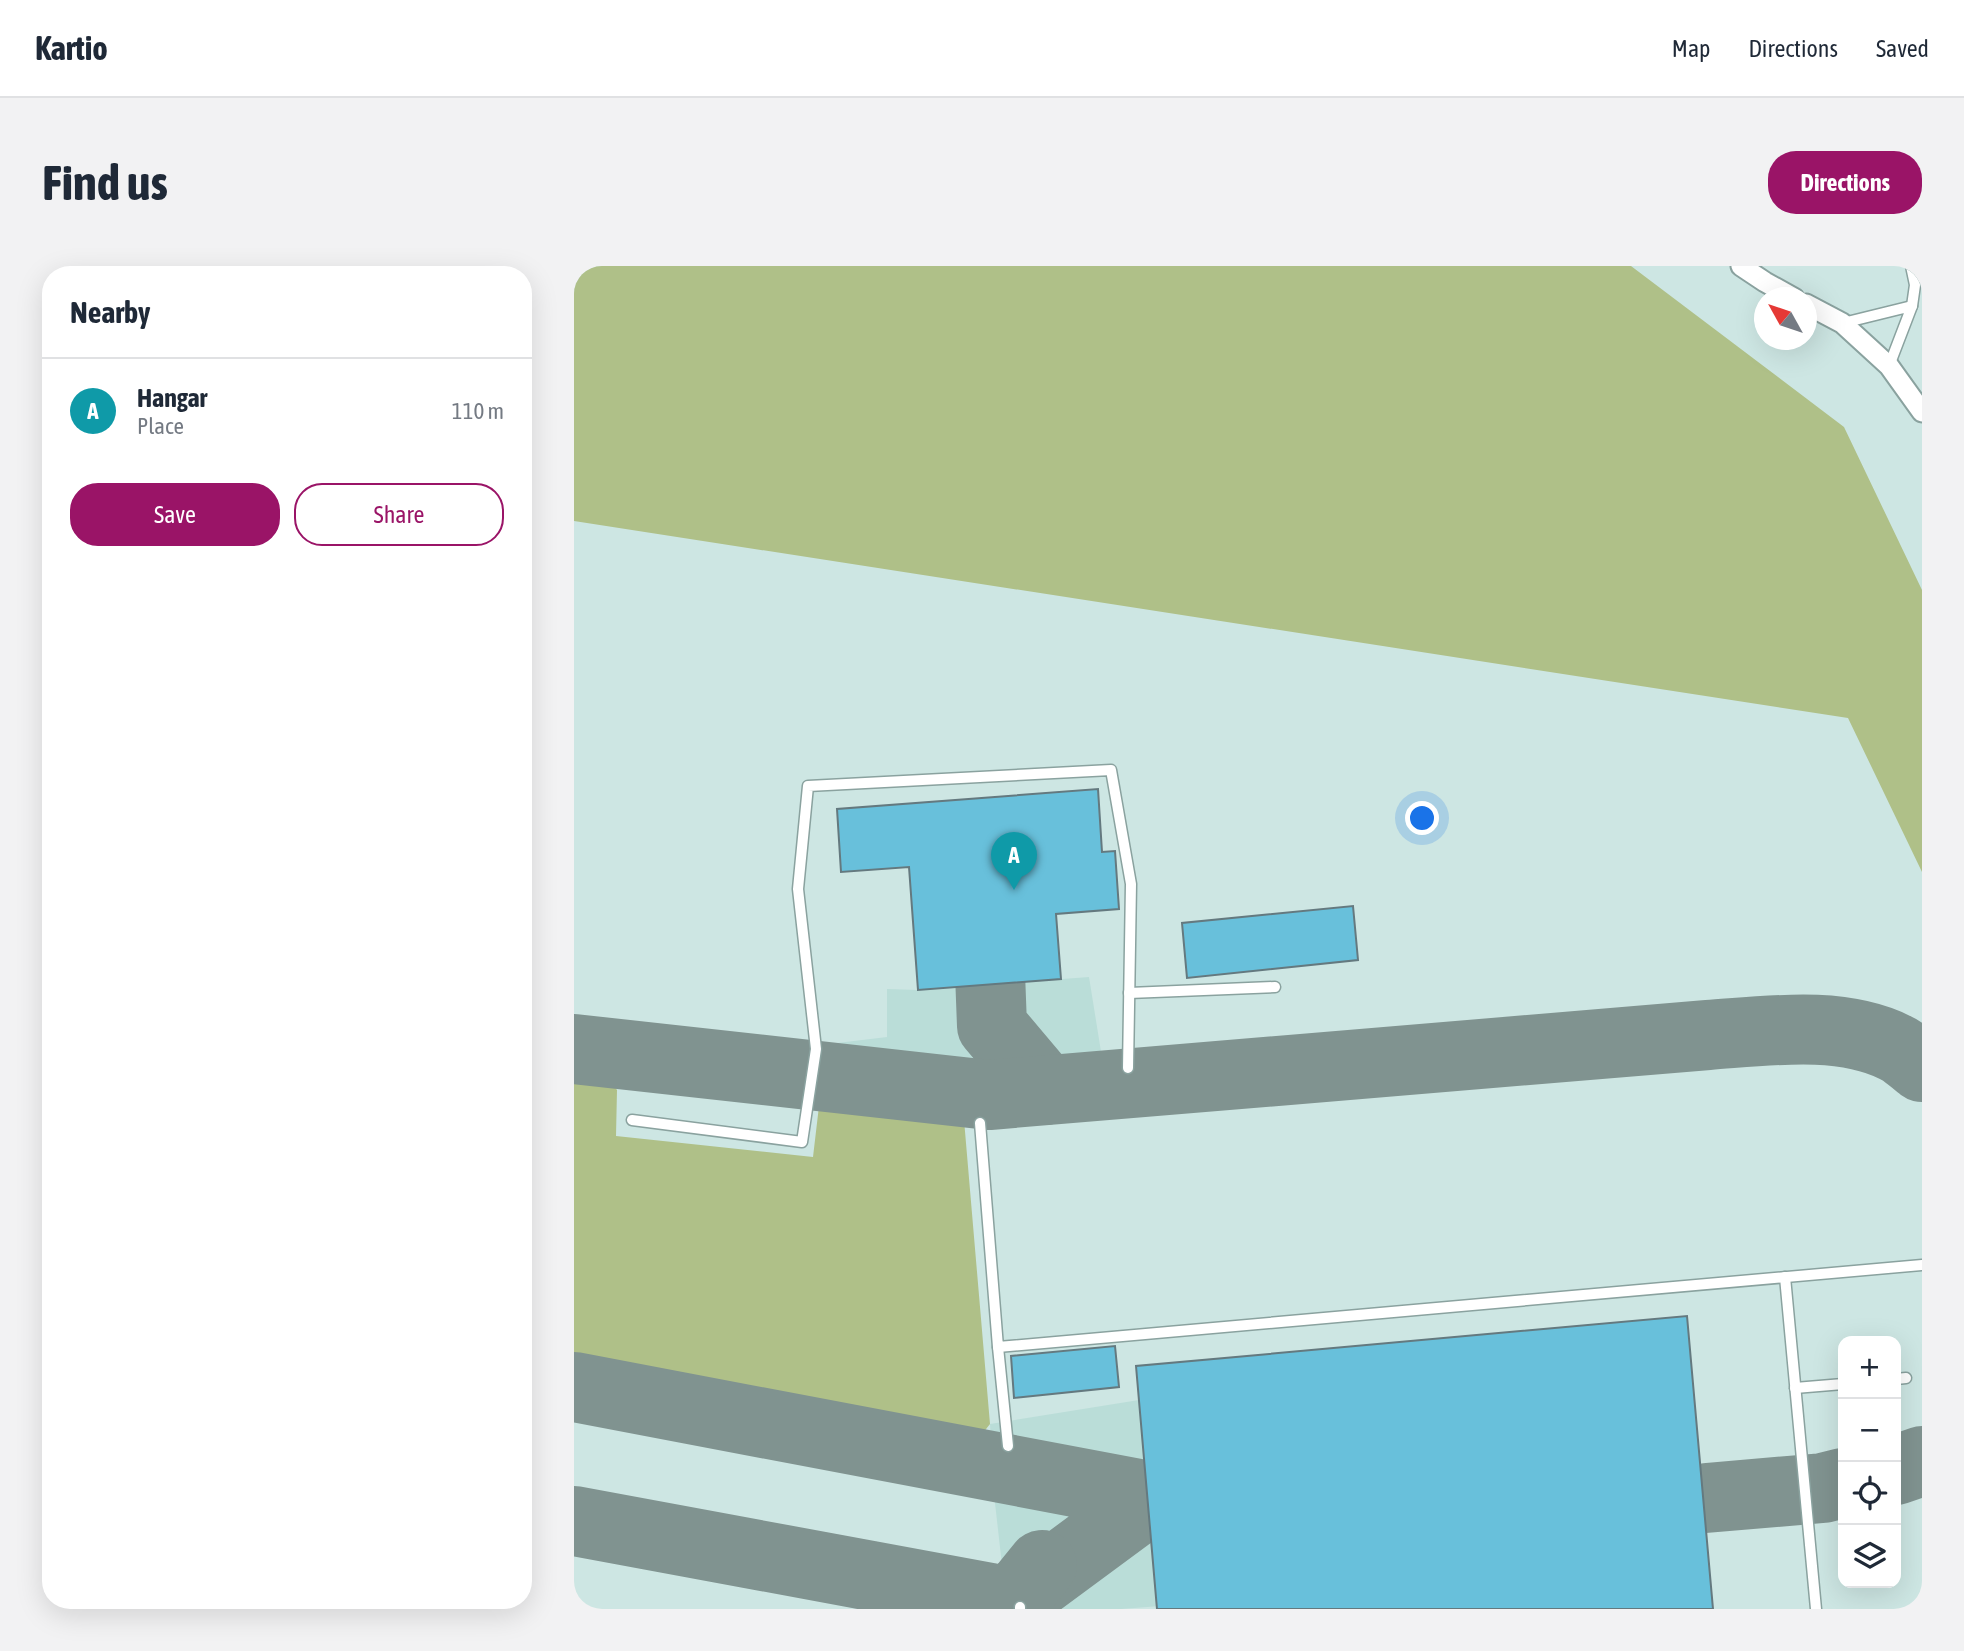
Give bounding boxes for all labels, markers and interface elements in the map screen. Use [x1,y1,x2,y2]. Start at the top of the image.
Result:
text: Kartio [35,29,108,67]
text: Map [1672,35,1710,62]
text: Directions [1748,35,1838,62]
text: Saved [1876,35,1929,62]
button: Directions [1768,151,1922,214]
text: Find us [42,154,168,210]
north arrow [1754,287,1817,350]
text: Nearby [70,295,150,329]
text: Hangar [137,383,207,413]
text: A [87,398,99,424]
text: 110 m [452,398,504,424]
text: Place [137,413,184,439]
button: Save [70,483,280,546]
button: Share [294,483,504,546]
your location [1405,801,1439,835]
pin: A [991,832,1037,890]
map controls [1838,1336,1901,1588]
button: + [1838,1336,1901,1399]
button: − [1838,1399,1901,1462]
button: locate [1838,1462,1901,1525]
button: layers [1838,1525,1901,1588]

